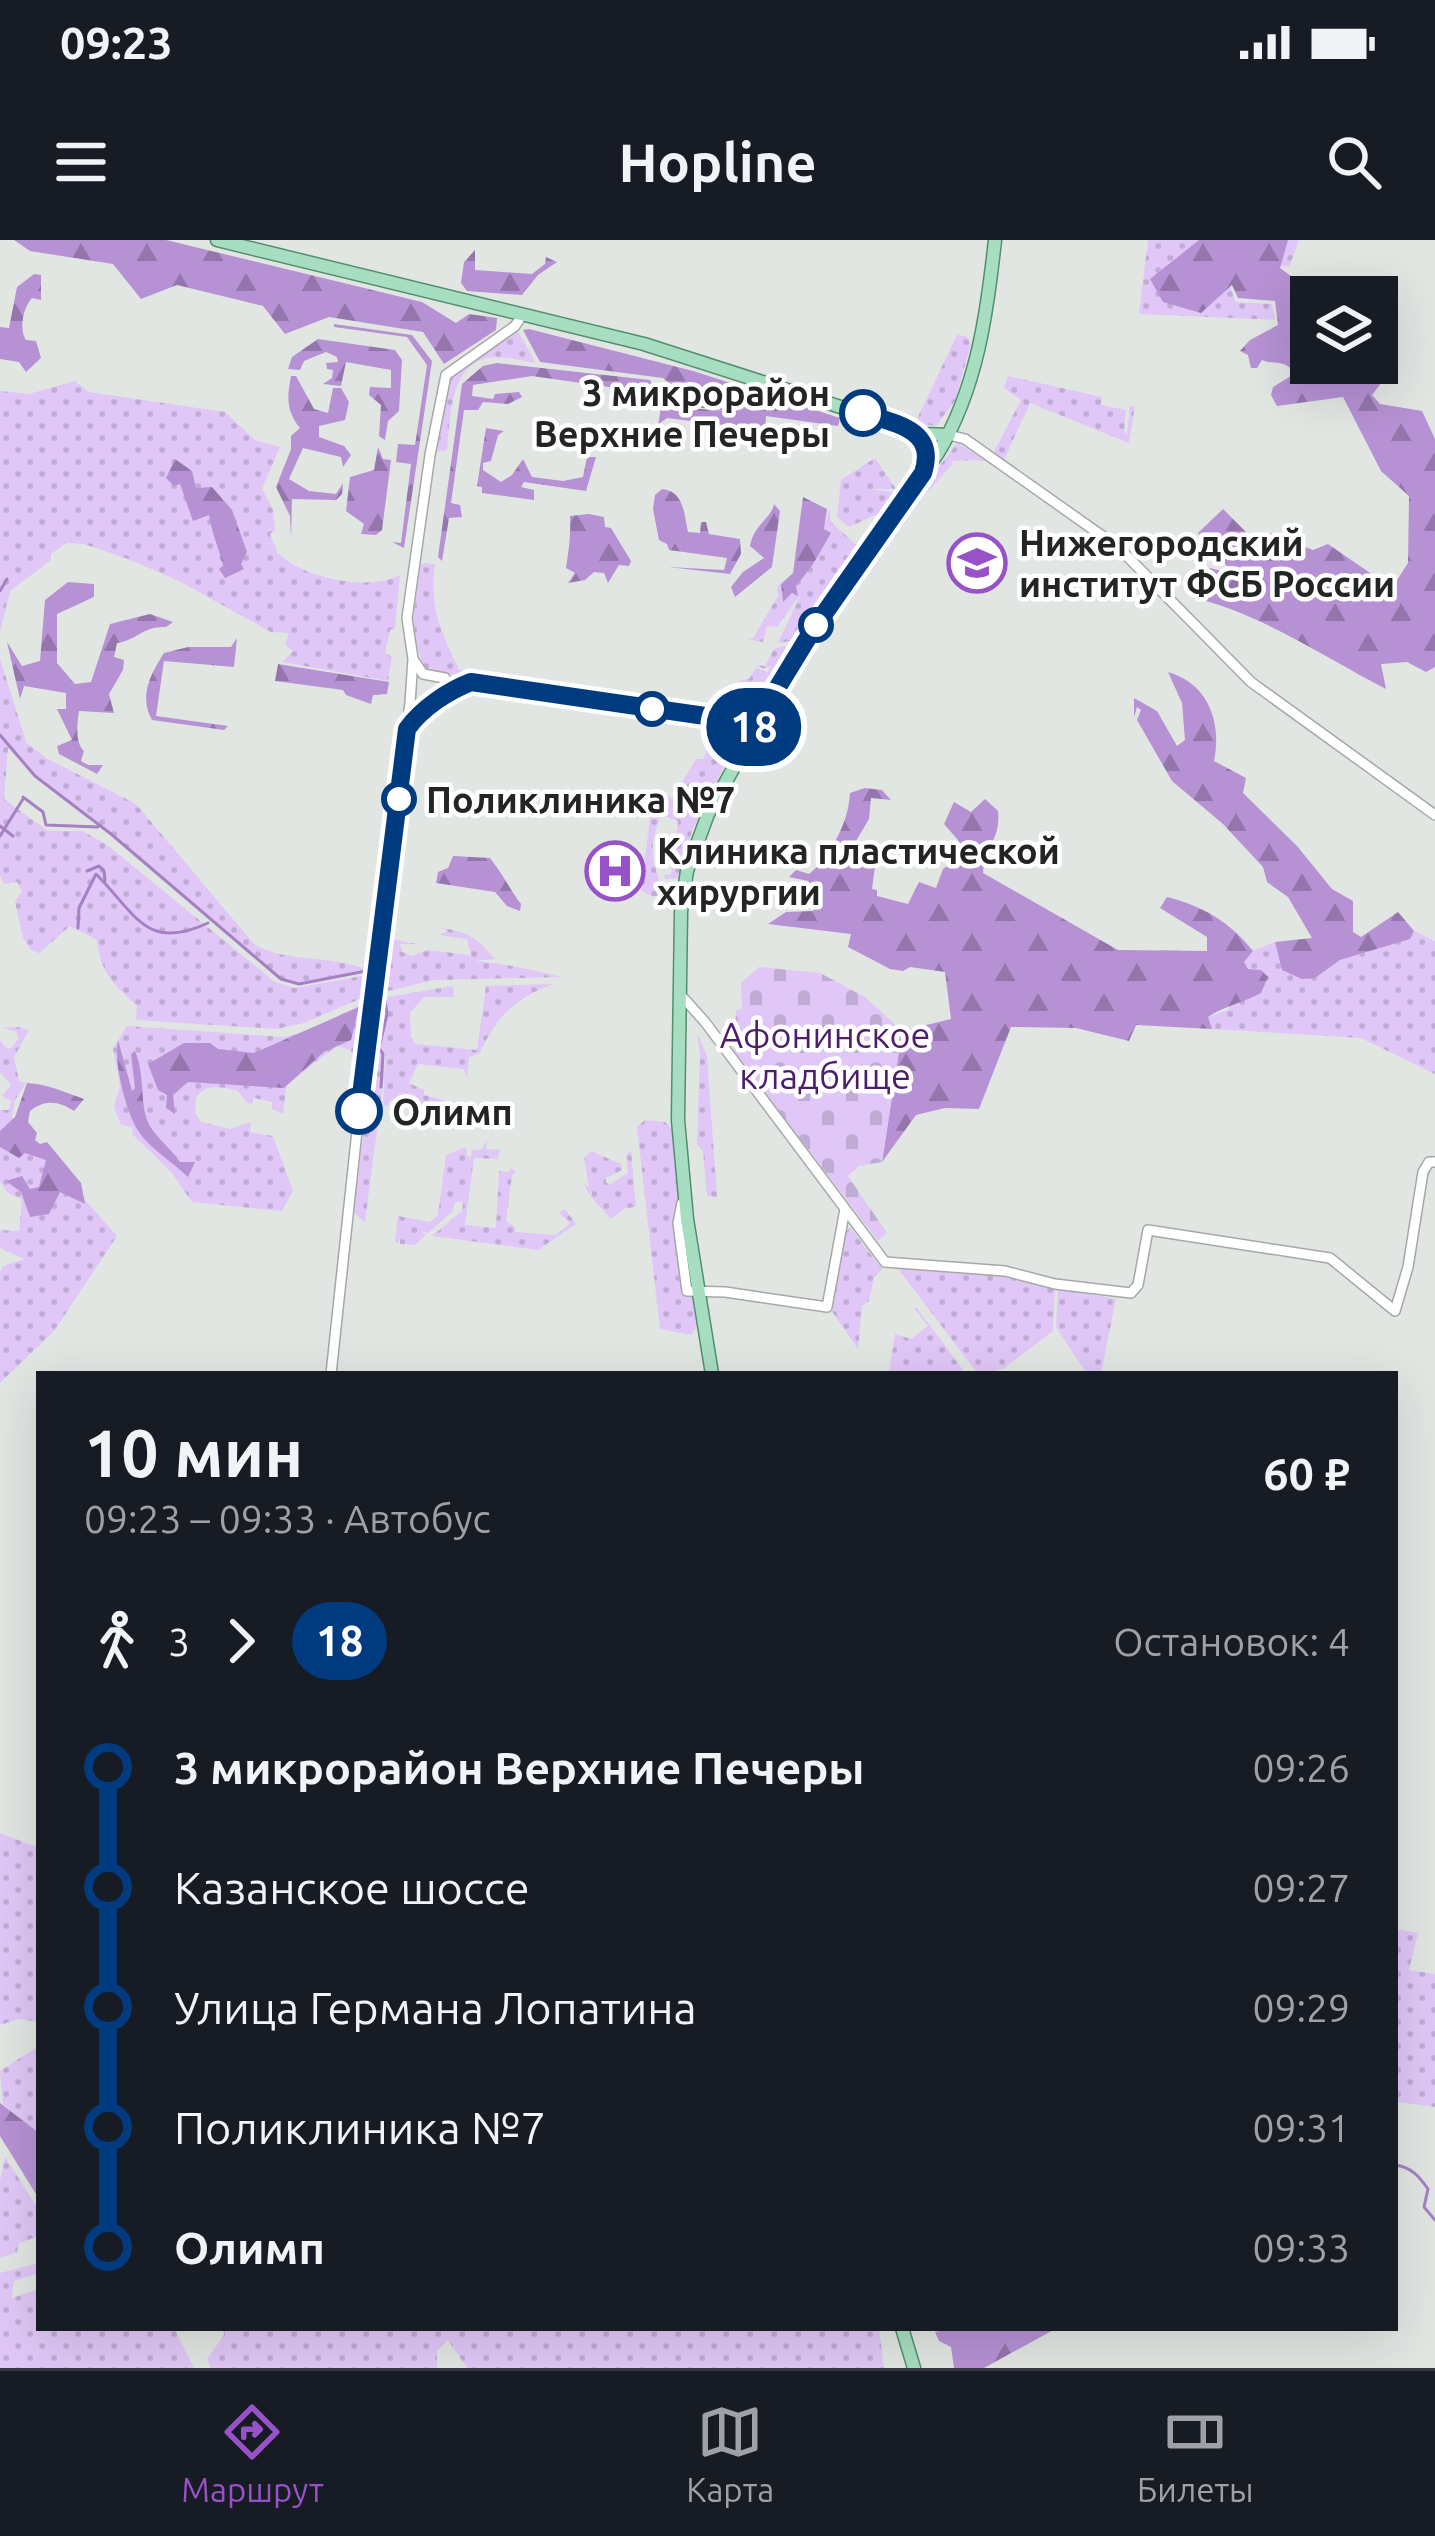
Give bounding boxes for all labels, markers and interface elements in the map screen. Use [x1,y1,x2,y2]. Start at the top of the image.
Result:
text: 09:23 [60,17,173,68]
icon: menu [48,129,114,195]
icon: search [1321,129,1387,195]
text: Hopline [618,132,817,192]
map controls [1290,276,1398,384]
button: layers [1290,276,1398,384]
place label: 3 микрорайон Верхние Печеры [534,372,830,454]
marker: 3 микрорайон Верхние Печеры [841,391,885,435]
place label: Нижегородский институт ФСБ России [1019,522,1395,604]
school or university icon: Нижегородский институт ФСБ России [946,532,1008,594]
unlabelled marker [800,609,832,641]
line badge: 18 [700,688,808,766]
unlabelled marker [636,693,668,725]
text: 18 [730,703,778,750]
place label: Поликлиника №7 [426,779,735,820]
marker: Поликлиника №7 [383,783,415,815]
place label: Клиника пластической хирургии [657,830,1060,912]
hospital icon: Клиника пластической хирургии [584,840,646,902]
park label: Афонинское кладбище [720,1014,930,1096]
marker: Олимп [337,1089,381,1133]
place label: Олимп [392,1091,513,1132]
text: 10 мин [84,1415,303,1489]
text: 60 ₽ [1263,1448,1350,1499]
text: 09:23 – 09:33 · Автобус [84,1497,491,1540]
icon: walk [84,1608,150,1674]
icon: forward [208,1608,274,1674]
text: 18 [316,1617,363,1664]
text: 3 [168,1620,190,1663]
text: Остановок: 4 [1113,1620,1350,1663]
text: 3 микрорайон Верхние Печеры [174,1742,865,1793]
text: 09:26 [1252,1746,1350,1789]
text: Казанское шоссе [174,1862,530,1913]
text: 09:27 [1252,1866,1350,1909]
text: Улица Германа Лопатина [174,1982,697,2033]
text: 09:29 [1252,1986,1350,2029]
text: Поликлиника №7 [174,2102,546,2153]
text: 09:31 [1252,2106,1350,2149]
text: Олимп [174,2222,325,2273]
text: 09:33 [1252,2226,1350,2269]
tab: Маршрут [181,2399,324,2508]
tab: Карта [686,2399,774,2508]
tab: Билеты [1137,2399,1254,2508]

